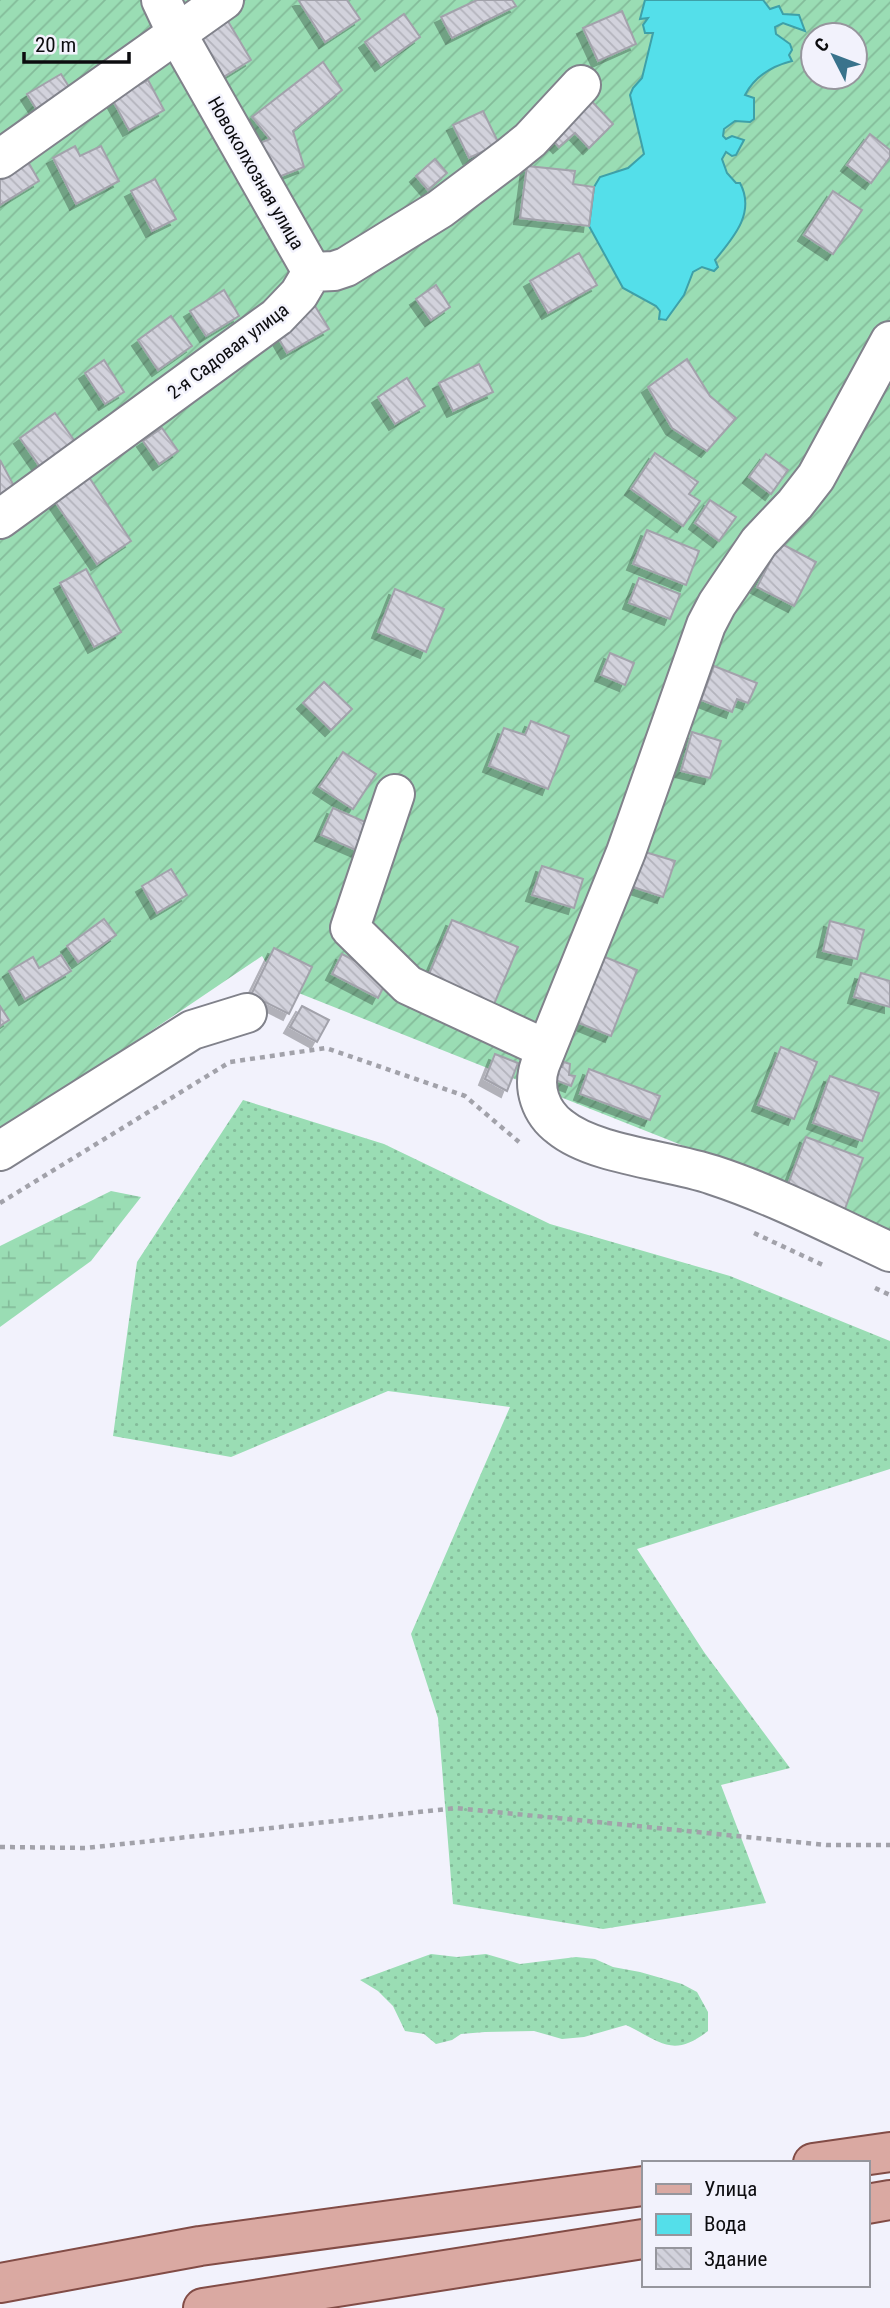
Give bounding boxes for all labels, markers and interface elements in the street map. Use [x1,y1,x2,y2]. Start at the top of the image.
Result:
scale bar [24,21,130,65]
north arrow [799,21,869,91]
text: 20 m [35,33,76,57]
text: С [810,33,834,57]
street label: Новоколхозная улица [203,92,309,254]
street label: 2-я Садовая улица [163,298,293,404]
legend [642,2161,869,2287]
text: Улица [704,2177,757,2201]
text: Вода [704,2212,747,2236]
text: Здание [704,2247,768,2271]

